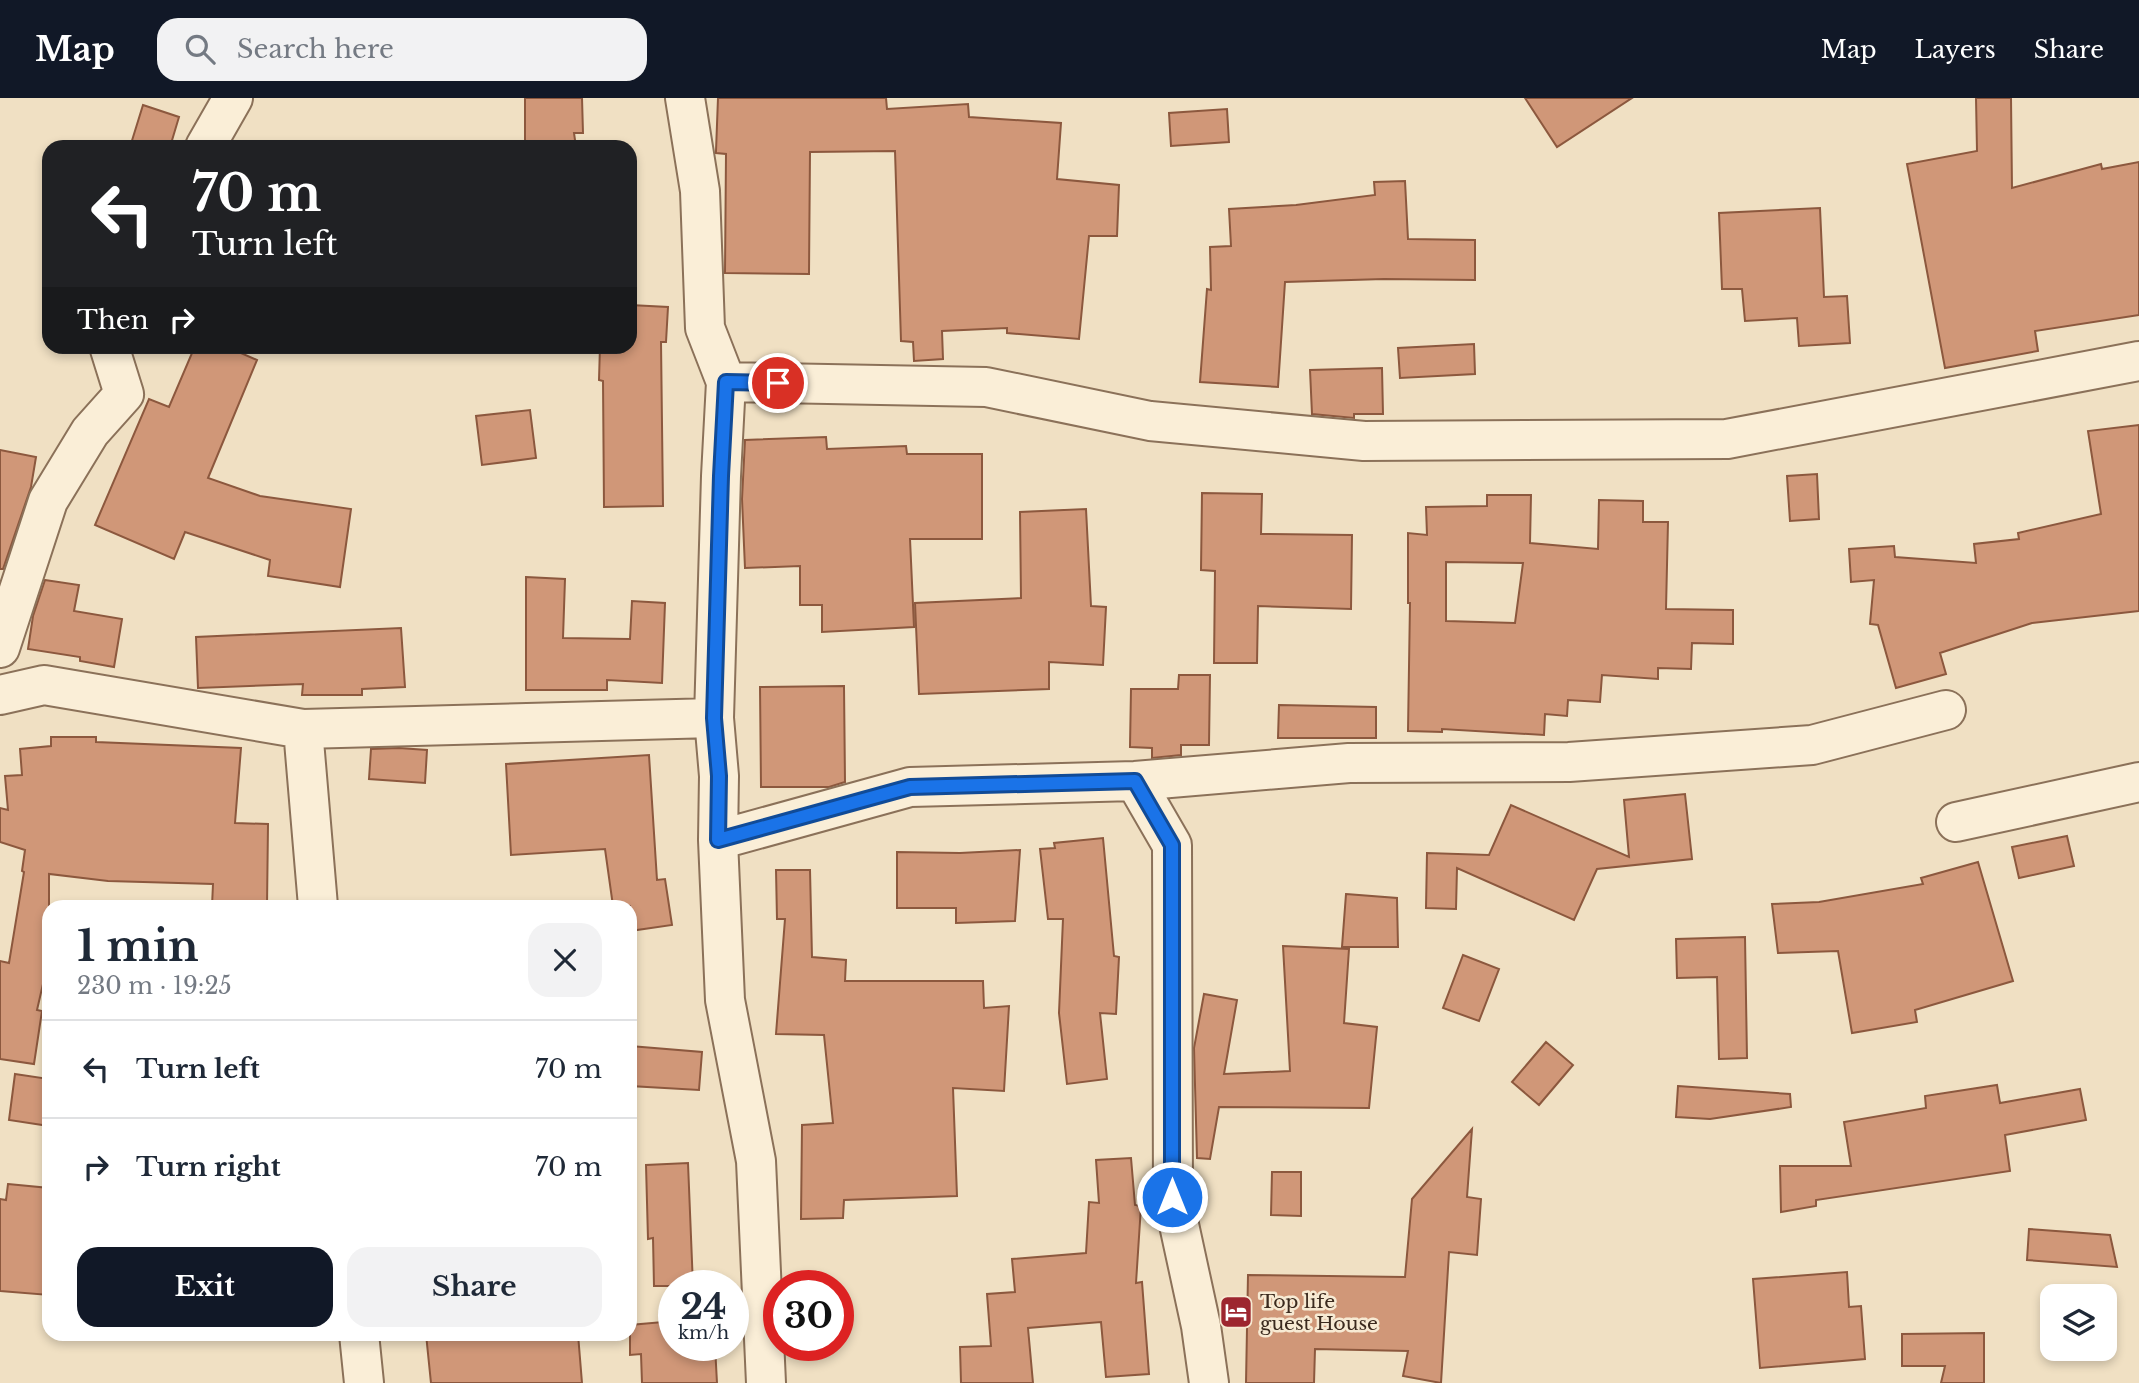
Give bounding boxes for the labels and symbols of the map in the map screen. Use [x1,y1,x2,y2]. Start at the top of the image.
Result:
pin [748,353,808,413]
position arrow [1135,1160,1209,1234]
speed limit sign: 30 [763,1270,854,1361]
place label: Top life guest House [1260,1290,1378,1335]
hotel icon: Top life guest House [1217,1293,1255,1331]

